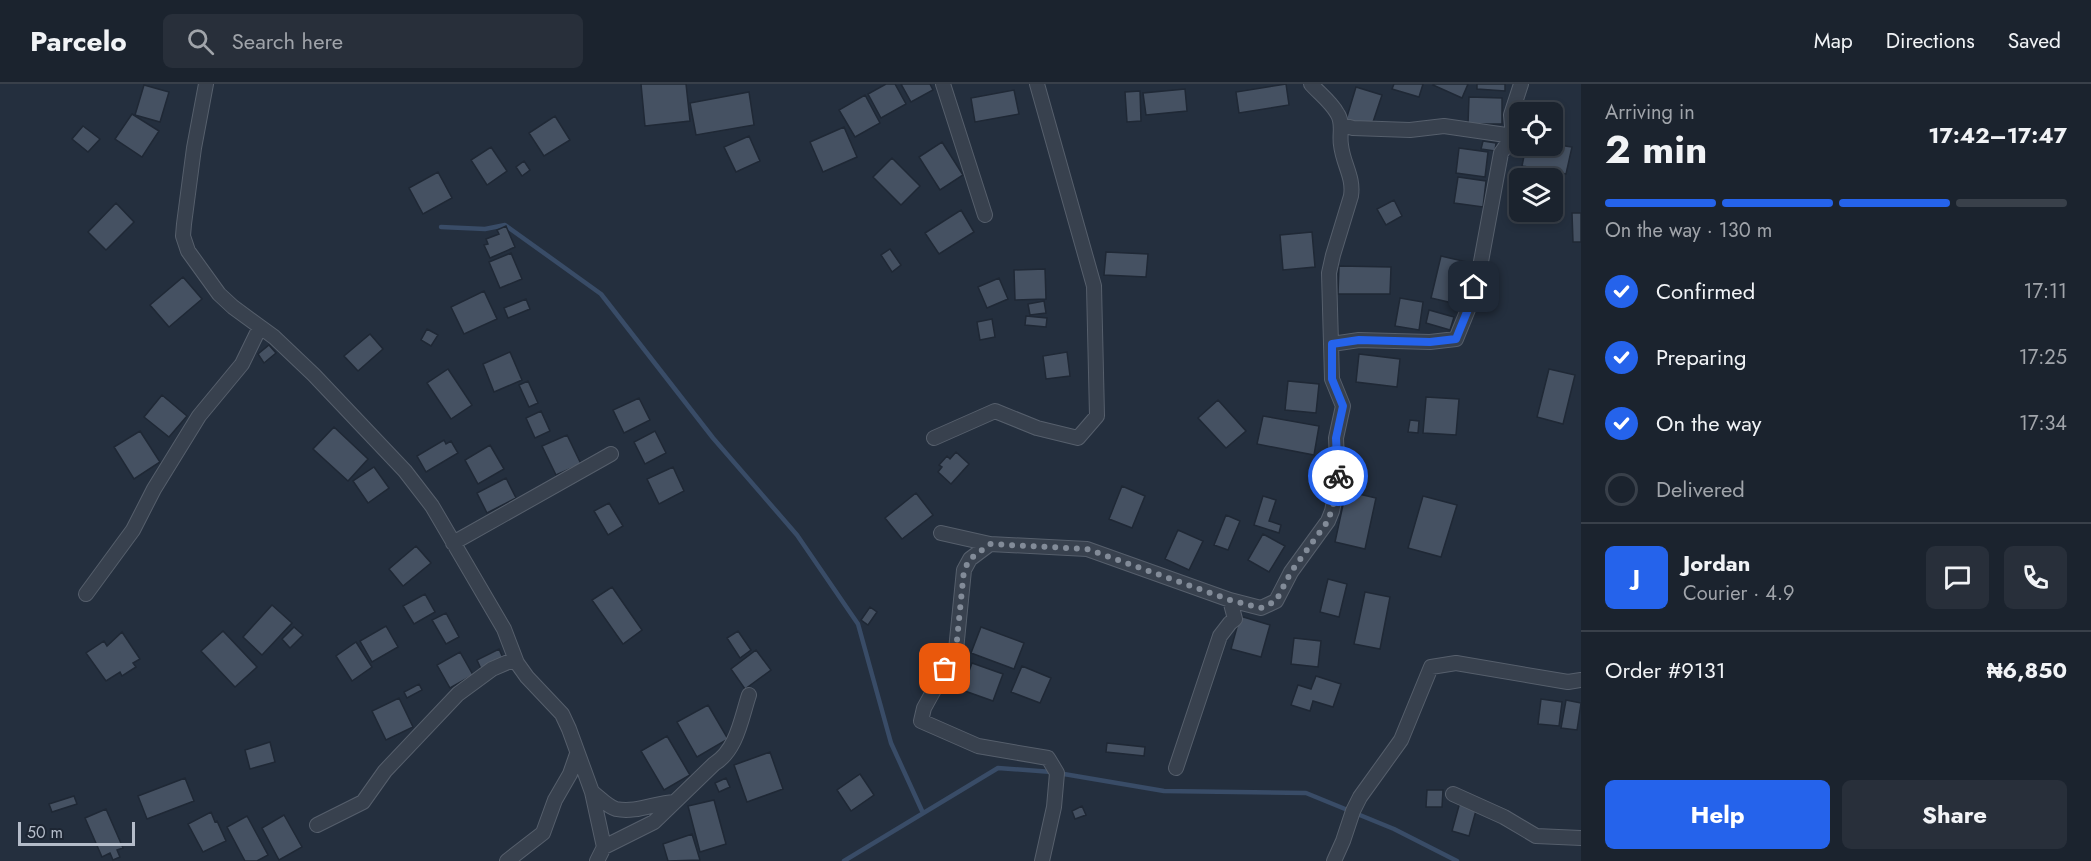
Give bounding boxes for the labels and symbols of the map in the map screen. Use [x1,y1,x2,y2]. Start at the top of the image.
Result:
pin [1448,261,1499,312]
courier [1308,446,1368,506]
pin [919,643,970,694]
scale bar [18,819,135,846]

